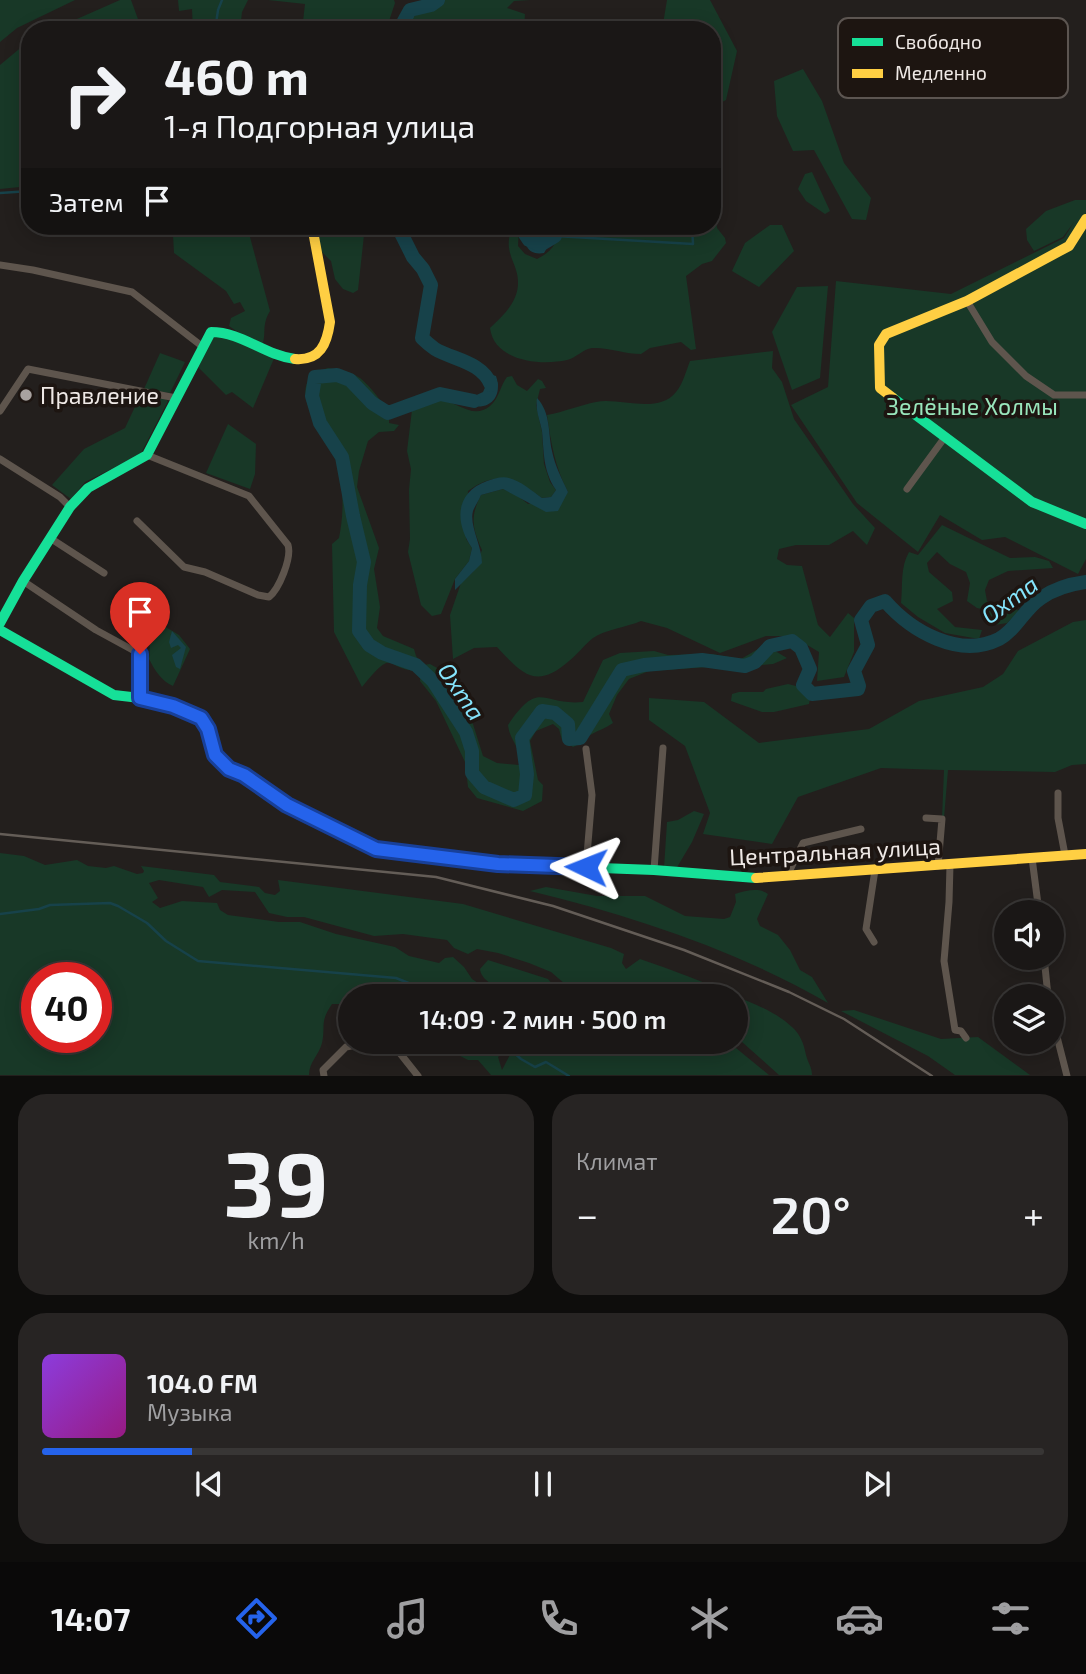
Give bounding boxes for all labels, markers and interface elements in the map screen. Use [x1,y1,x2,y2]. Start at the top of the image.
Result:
legend [838,18,1068,98]
text: Свободно [895,30,982,53]
text: 460 m [164,46,309,105]
icon: right [49,49,140,140]
text: Медленно [895,61,987,84]
text: 1-я Подгорная улица [164,106,475,144]
icon: arrive [138,182,176,220]
text: Затем [49,186,124,217]
place label: Правление [40,381,159,409]
marker: Правление [18,387,34,403]
park label: Зелёные Холмы [886,392,1058,420]
water label: Охта [975,569,1043,629]
pin [110,582,170,654]
icon: arrive [121,593,159,631]
water label: Охта [432,657,492,725]
position arrow [549,830,623,904]
street label: Центральная улица [729,831,942,872]
map controls [994,900,1064,1054]
button: sound [994,900,1064,970]
speed limit sign: 40 [21,962,112,1053]
button: layers [994,984,1064,1054]
text: 14:09 · 2 мин · 500 m [420,1003,666,1034]
text: 39 [223,1126,329,1235]
text: Климат [576,1147,657,1175]
text: 20° [770,1182,851,1244]
text: − [576,1191,598,1237]
text: + [1023,1191,1044,1237]
text: km/h [247,1226,305,1254]
text: 104.0 FM [147,1367,258,1398]
text: Музыка [147,1398,232,1426]
icon: previous [190,1465,228,1503]
icon: pause [524,1465,562,1503]
icon: next [858,1465,896,1503]
icon: directions [232,1594,281,1643]
icon: music [383,1594,432,1643]
icon: phone [534,1594,583,1643]
icon: climate [685,1594,734,1643]
icon: car [835,1594,884,1643]
icon: filters [986,1594,1035,1643]
text: 14:07 [51,1599,130,1637]

